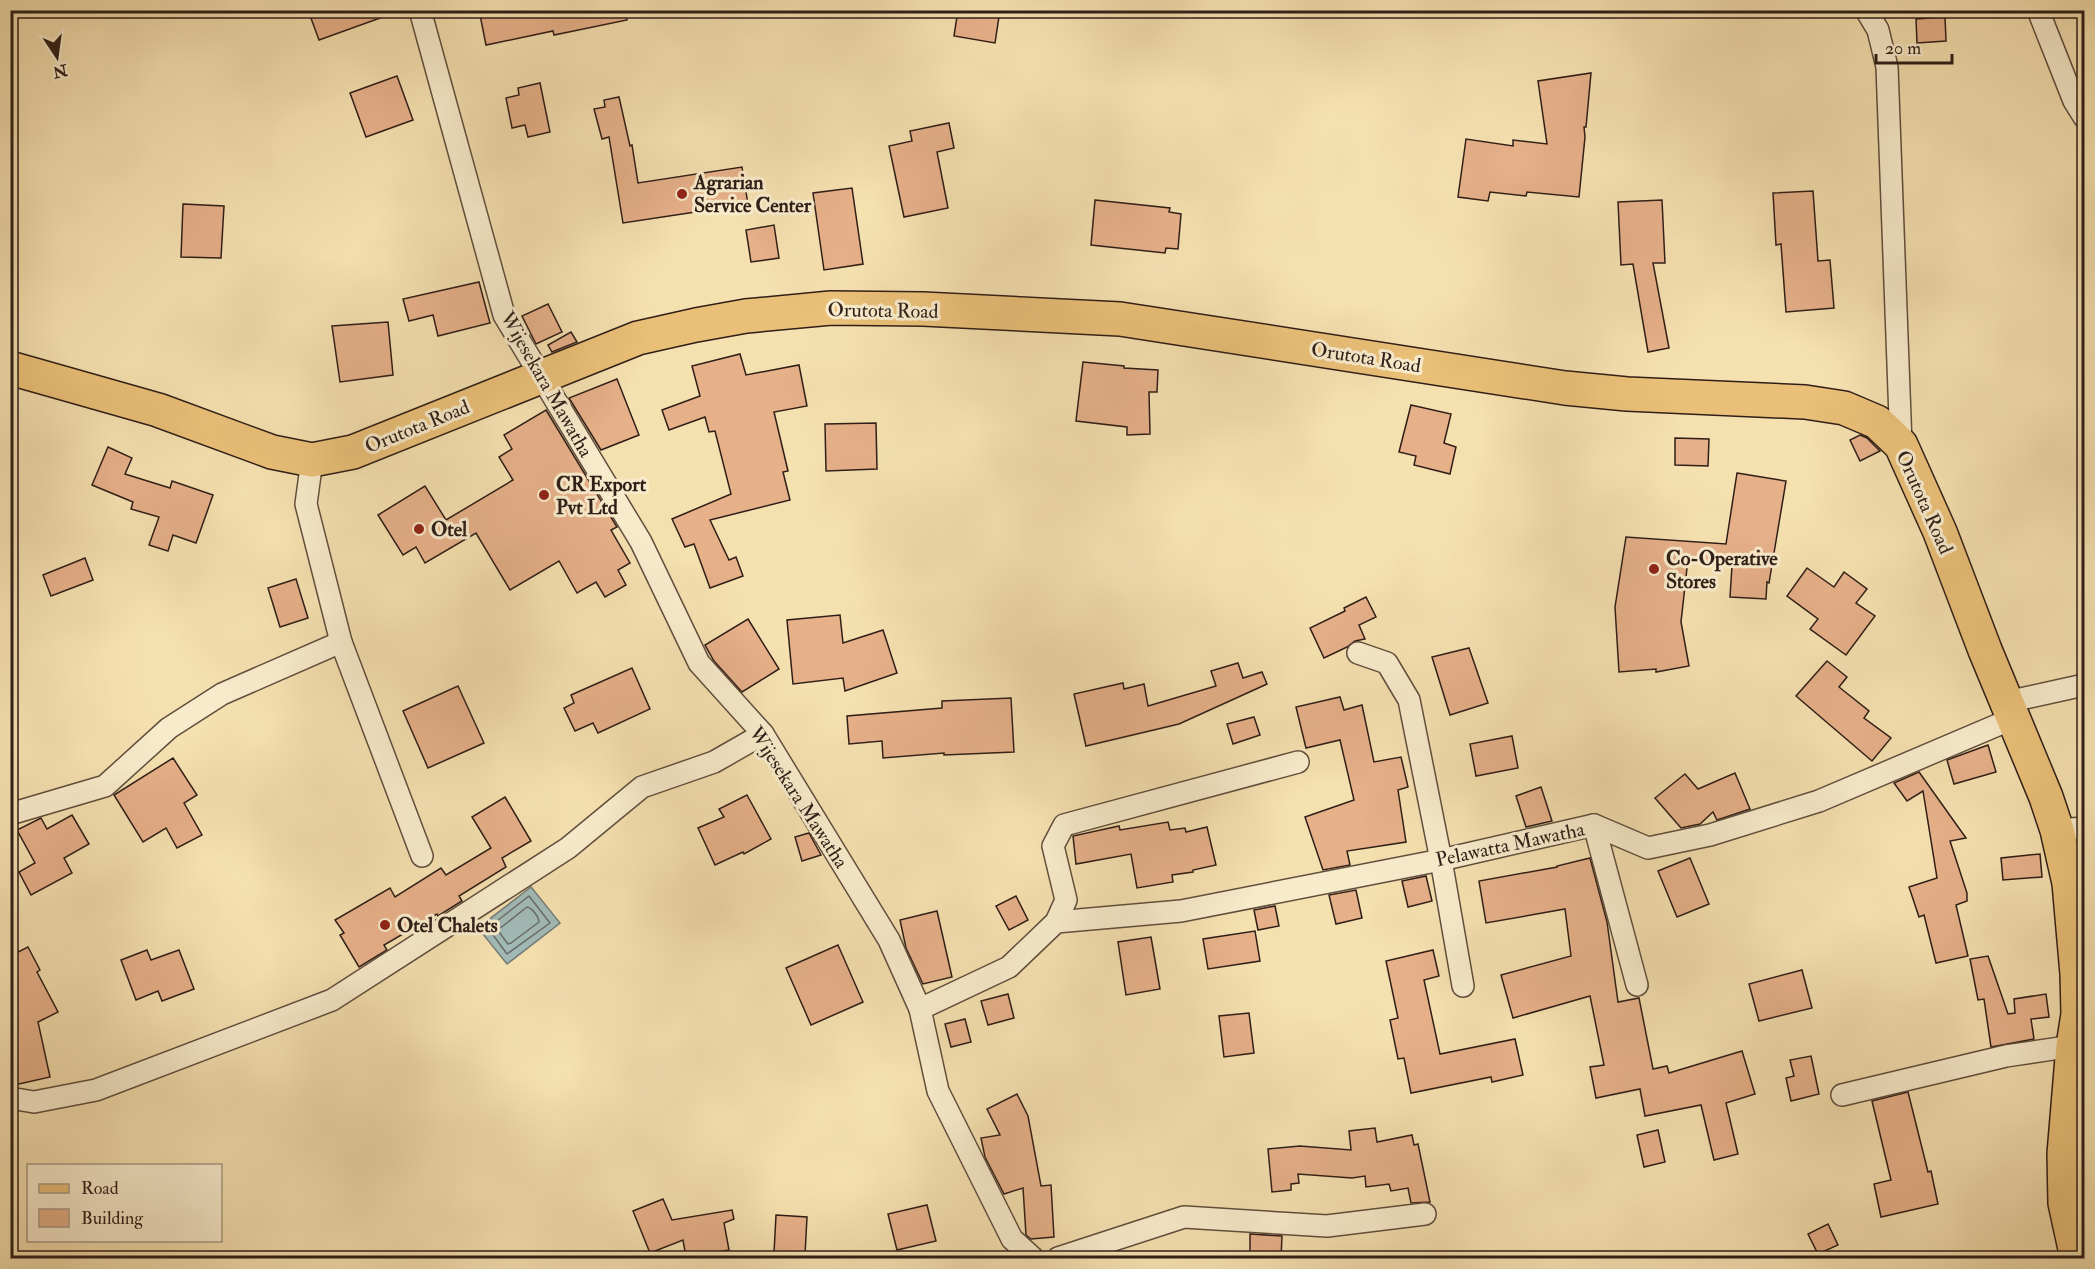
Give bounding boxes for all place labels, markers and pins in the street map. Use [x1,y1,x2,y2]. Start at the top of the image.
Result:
place label: Agrarian Service Center [693,170,812,218]
marker: Agrarian Service Center [675,187,689,201]
place label: CR Export Pvt Ltd [556,472,647,520]
marker: CR Export Pvt Ltd [537,488,551,502]
place label: Otel [431,517,468,542]
marker: Otel [412,522,426,536]
place label: Co-Operative Stores [1666,546,1778,594]
marker: Co-Operative Stores [1647,562,1661,576]
place label: Otel Chalets [397,913,498,938]
marker: Otel Chalets [378,918,392,932]

